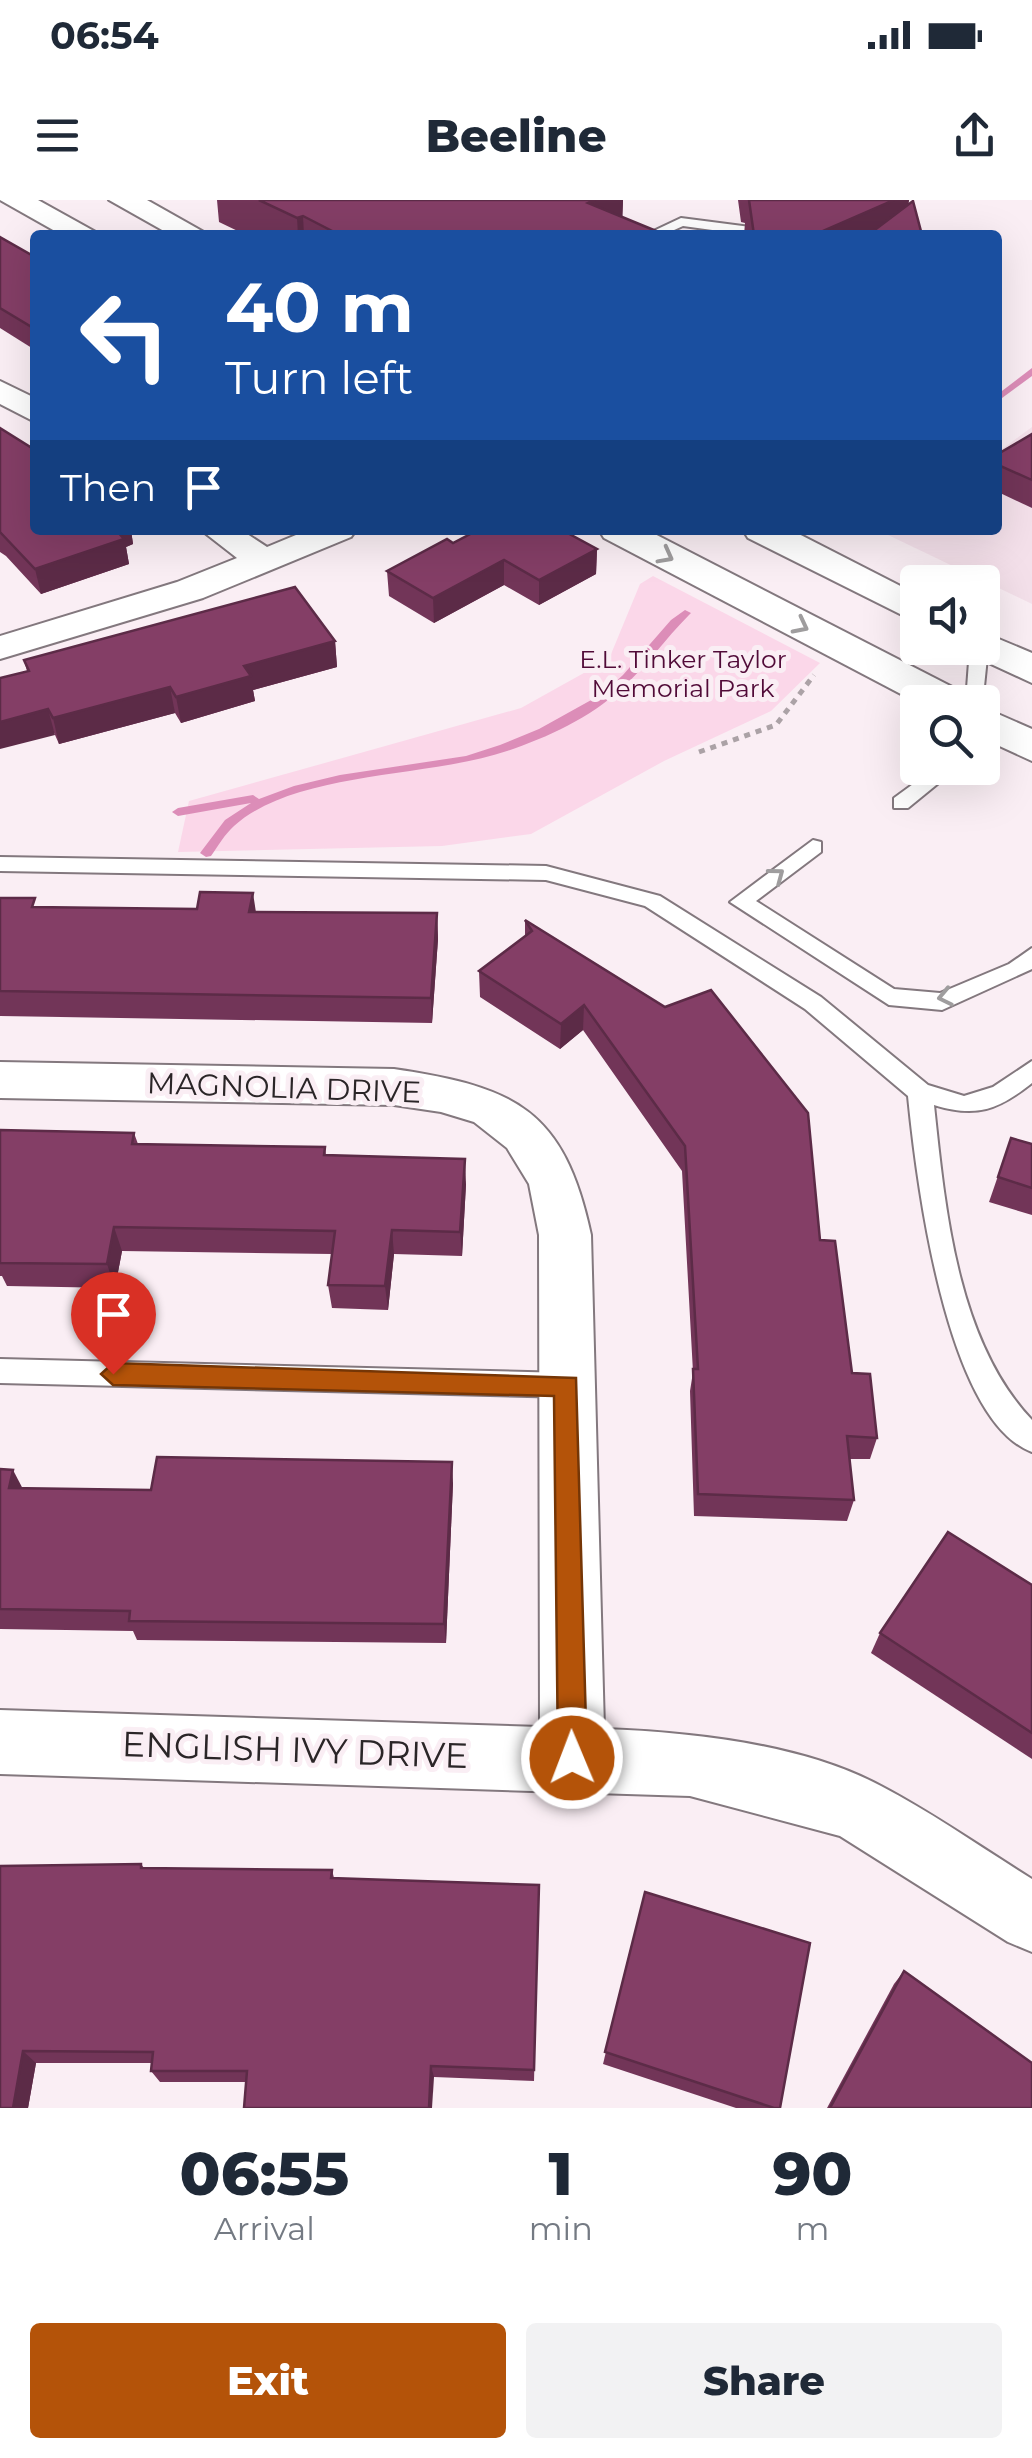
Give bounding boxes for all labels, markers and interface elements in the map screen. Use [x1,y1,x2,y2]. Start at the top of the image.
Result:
text: 06:54 [50,12,159,59]
icon: menu [30,108,85,163]
text: Beeline [425,108,607,163]
icon: share [947,108,1002,163]
text: 40 m [225,264,414,350]
icon: left [60,270,190,400]
text: Turn left [225,350,413,405]
icon: arrive [176,460,231,515]
text: Then [60,464,156,511]
one-way arrow [656,543,674,563]
map controls [900,565,1000,785]
button: sound [900,565,1000,665]
one-way arrow [790,614,808,633]
park label: E.L. Tinker Taylor Memorial Park [579,644,787,703]
button: search [900,685,1000,785]
one-way arrow [766,869,784,886]
one-way arrow [937,985,954,1006]
street label: MAGNOLIA DRIVE [146,1064,422,1111]
pin [71,1272,156,1375]
icon: arrive [86,1287,141,1342]
position arrow [520,1706,624,1810]
street label: ENGLISH IVY DRIVE [121,1722,469,1777]
text: 06:55 [180,2137,349,2210]
text: 1 [549,2137,573,2210]
text: 90 [772,2137,852,2210]
text: Arrival [214,2209,315,2248]
text: min [529,2209,593,2248]
text: m [795,2209,829,2248]
button: Exit [30,2323,506,2438]
button: Share [526,2323,1002,2438]

